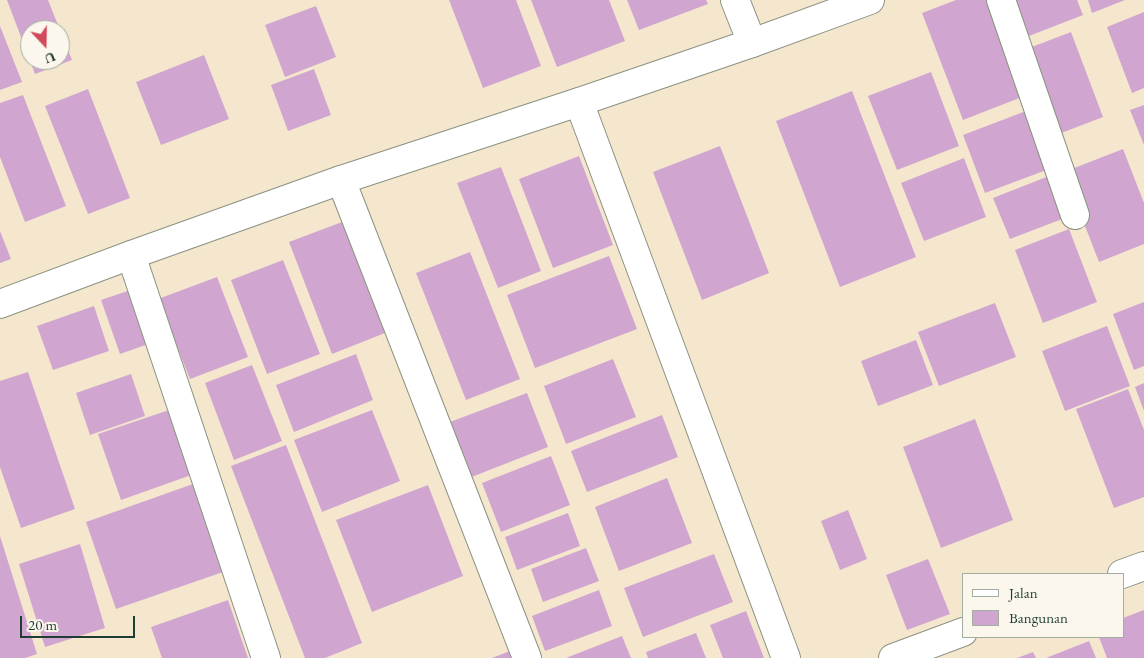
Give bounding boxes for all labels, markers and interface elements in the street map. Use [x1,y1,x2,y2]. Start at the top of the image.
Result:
north arrow [20,20,70,70]
text: U [42,48,58,68]
legend [962,573,1124,638]
text: Jalan [1009,583,1038,602]
scale bar [22,606,138,638]
text: Bangunan [1009,608,1068,627]
text: 20 m [28,615,57,634]

